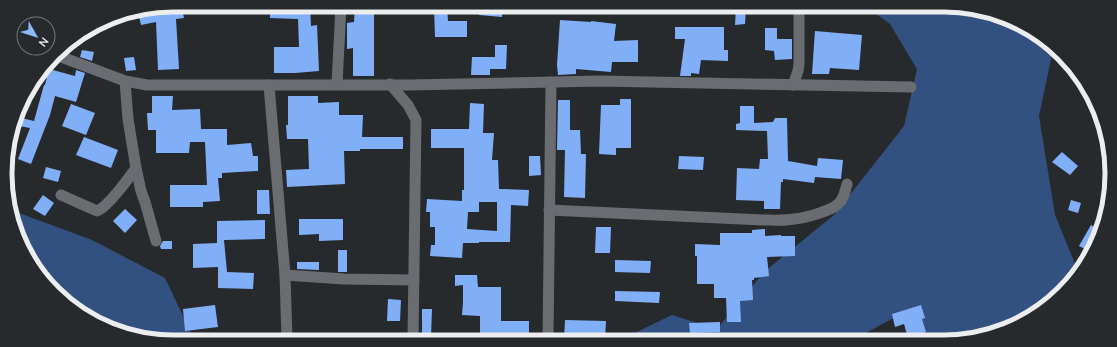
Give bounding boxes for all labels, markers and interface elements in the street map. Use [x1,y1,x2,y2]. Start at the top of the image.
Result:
north arrow [16,16,56,56]
text: N [35,34,52,50]

